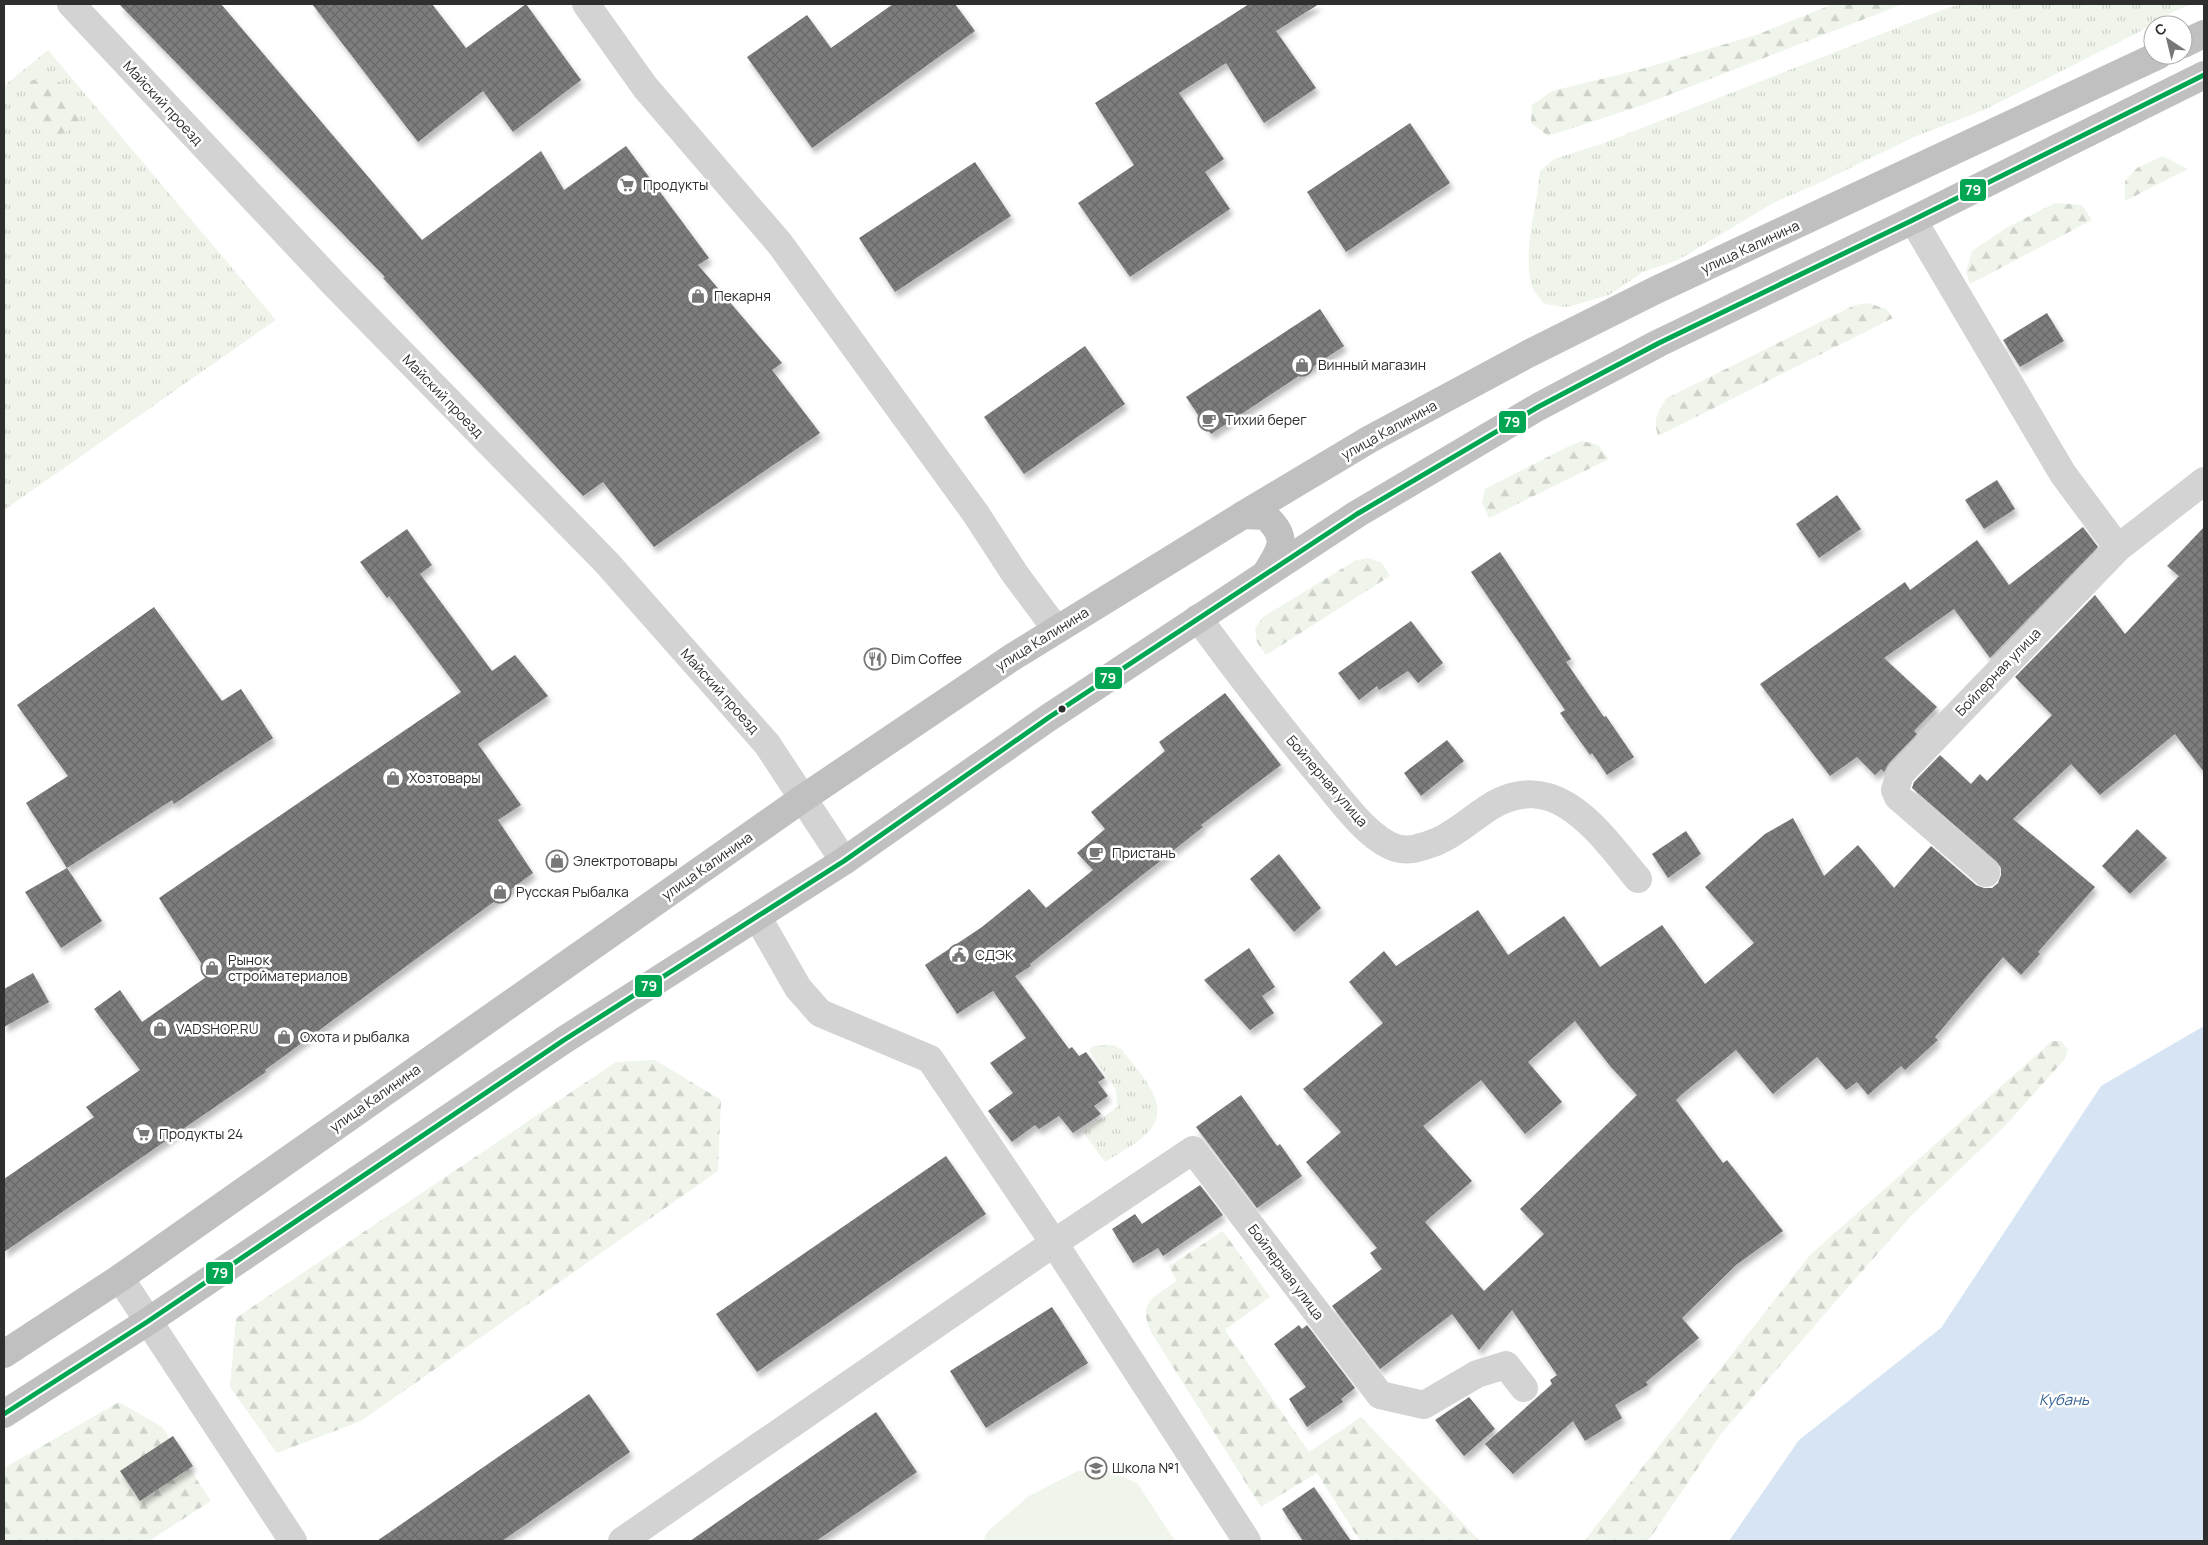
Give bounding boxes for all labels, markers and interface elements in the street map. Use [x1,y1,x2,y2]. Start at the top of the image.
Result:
north arrow [2143,15,2193,65]
text: С [2151,18,2170,40]
street label: Майский проезд [119,56,207,149]
supermarket icon: Продукты [615,173,639,197]
place label: Продукты [643,175,708,194]
line badge: 79 [1959,178,1987,202]
text: 79 [1965,180,1981,199]
street label: улица Калинина [1697,215,1802,278]
shop icon: Пекарня [686,284,710,308]
place label: Пекарня [714,286,771,305]
street label: Майский проезд [399,350,488,441]
shop icon: Винный магазин [1290,353,1314,377]
place label: Винный магазин [1318,355,1426,374]
street label: улица Калинина [1337,395,1440,464]
cafe icon: Тихий берег [1197,408,1221,432]
place label: Тихий берег [1225,410,1307,429]
line badge: 79 [1498,410,1527,434]
text: 79 [1504,412,1520,431]
street label: улица Калинина [991,602,1092,675]
street label: Бойлерная улица [1951,624,2045,720]
street label: Майский проезд [677,644,764,737]
restaurant icon: Dim Coffee [863,647,887,671]
place label: Dim Coffee [891,649,962,668]
line badge: 79 [1094,666,1123,690]
text: 79 [1100,668,1116,687]
unlabelled marker [1057,704,1067,714]
street label: Бойлерная улица [1282,731,1372,830]
shop icon: Хозтовары [381,766,405,790]
place label: Хозтовары [409,768,481,787]
street label: улица Калинина [658,827,756,904]
cafe icon: Пристань [1084,841,1108,865]
place label: Пристань [1112,843,1176,862]
shop icon: Электротовары [545,849,569,873]
place label: Электротовары [573,851,678,870]
shop icon: Русская Рыбалка [488,880,512,904]
place label: Русская Рыбалка [516,882,629,901]
public building icon: СДЭК [947,943,971,967]
place label: СДЭК [975,945,1014,964]
place label: Рынок стройматериалов [228,950,348,985]
shop icon: Рынок стройматериалов [200,956,224,980]
line badge: 79 [634,974,663,998]
text: 79 [641,976,657,995]
shop icon: VADSHOP.RU [148,1017,172,1041]
place label: VADSHOP.RU [176,1019,259,1038]
shop icon: Охота и рыбалка [272,1025,296,1049]
place label: Охота и рыбалка [300,1027,410,1046]
street label: улица Калинина [326,1059,424,1136]
supermarket icon: Продукты 24 [131,1122,155,1146]
place label: Продукты 24 [159,1124,243,1143]
street label: Бойлерная улица [1244,1220,1329,1323]
line badge: 79 [205,1261,234,1285]
text: 79 [212,1263,228,1282]
water label: Кубань [2039,1389,2090,1410]
school or university icon: Школа №1 [1084,1456,1108,1480]
place label: Школа №1 [1112,1458,1179,1477]

